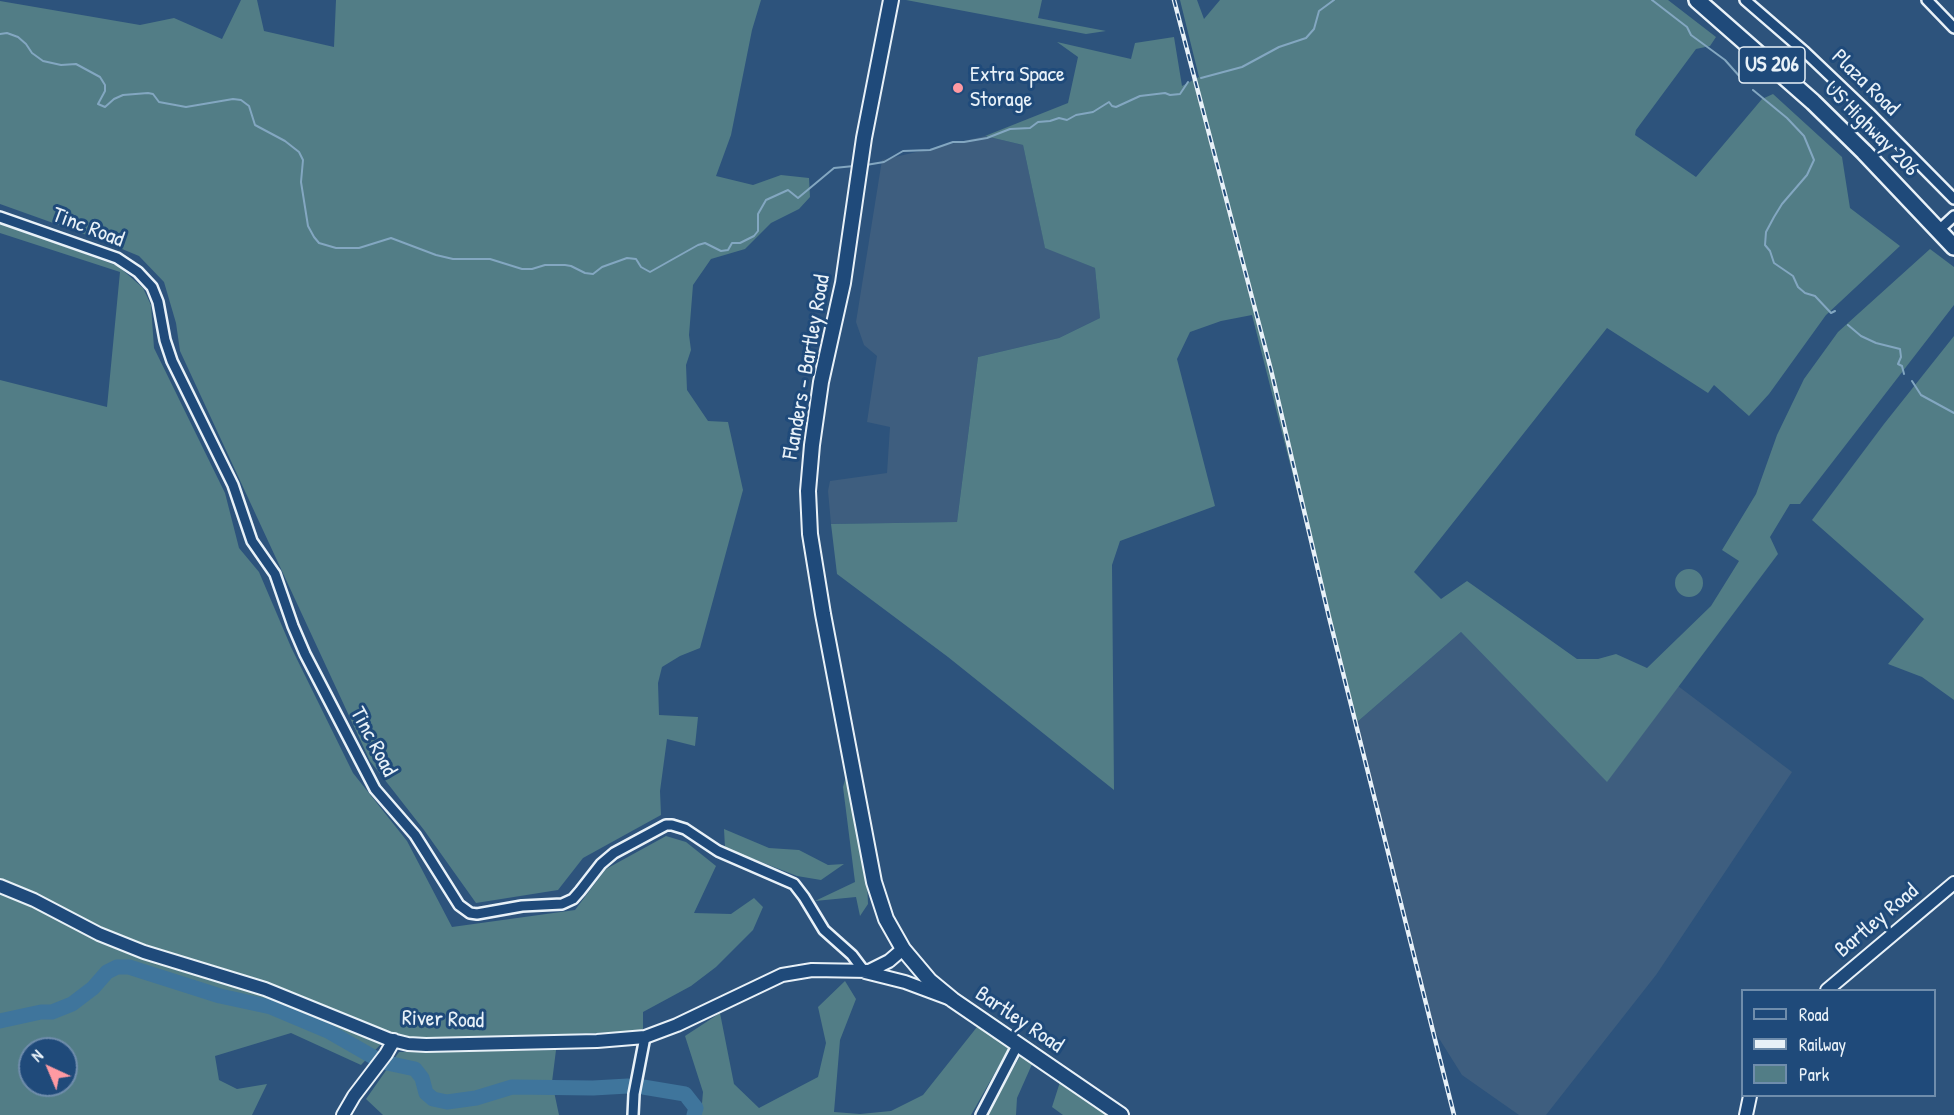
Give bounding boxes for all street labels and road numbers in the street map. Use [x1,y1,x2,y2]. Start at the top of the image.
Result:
street label: Plaza Road [1826,44,1904,122]
road number: US 206 [1739,47,1805,83]
street label: US Highway 206 [1818,76,1924,182]
street label: Tinc Road [48,202,128,254]
street label: Flanders - Bartley Road [778,273,836,461]
street label: Tinc Road [344,703,402,781]
street label: Bartley Road [1830,878,1924,964]
street label: Bartley Road [970,981,1068,1059]
street label: River Road [402,1005,484,1035]

